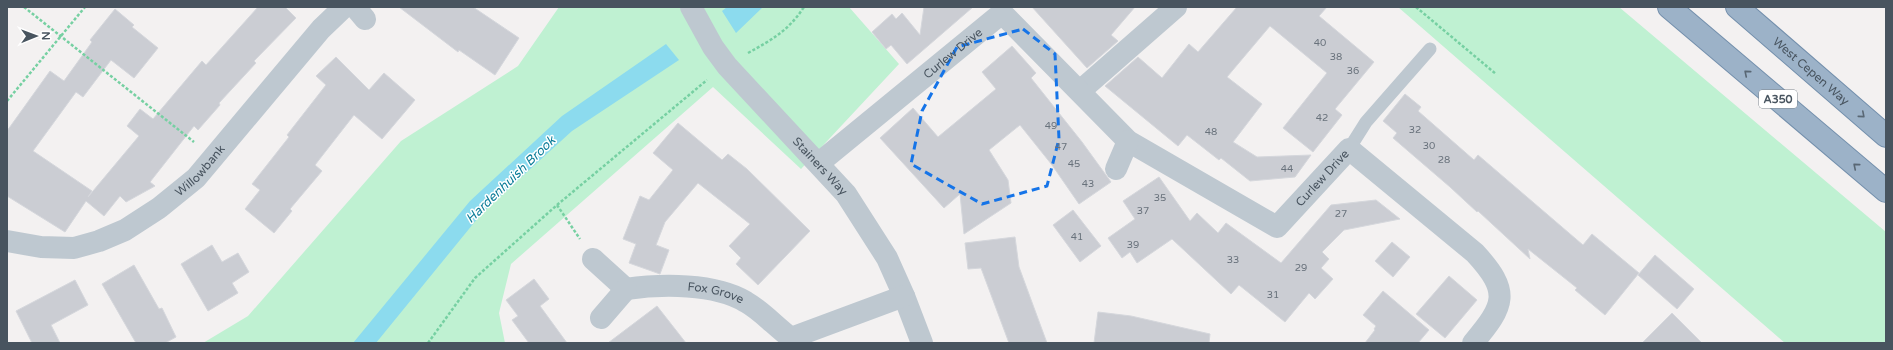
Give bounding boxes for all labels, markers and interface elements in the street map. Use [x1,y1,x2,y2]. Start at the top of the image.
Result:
north arrow [16,16,56,56]
street label: Curlew Drive [920,25,985,82]
text: N [39,31,52,40]
street label: West Cepen Way [1770,34,1853,108]
house number: 40 [1314,37,1326,49]
house number: 38 [1330,51,1342,63]
house number: 36 [1347,65,1359,77]
one-way arrow [1744,70,1751,77]
road number: A350 [1759,90,1797,108]
one-way arrow [1857,110,1865,117]
house number: 42 [1316,112,1328,124]
house number: 49 [1045,120,1057,132]
house number: 32 [1409,124,1421,136]
house number: 48 [1205,126,1217,138]
water label: Hardenhuish Brook [462,132,560,227]
street label: Stainers Way [790,134,851,198]
house number: 30 [1423,140,1435,152]
house number: 47 [1055,141,1067,153]
street label: Willowbank [172,142,228,199]
street label: Curlew Drive [1293,147,1352,209]
house number: 28 [1438,154,1450,166]
house number: 45 [1068,158,1080,170]
house number: 44 [1281,163,1293,175]
one-way arrow [1854,164,1861,171]
house number: 43 [1082,178,1094,190]
house number: 35 [1154,192,1166,204]
house number: 37 [1137,205,1149,217]
house number: 27 [1335,208,1347,220]
house number: 41 [1071,231,1083,243]
house number: 39 [1127,239,1139,251]
house number: 33 [1227,254,1239,266]
house number: 29 [1295,262,1307,274]
street label: Fox Grove [687,280,746,307]
house number: 31 [1267,289,1279,301]

